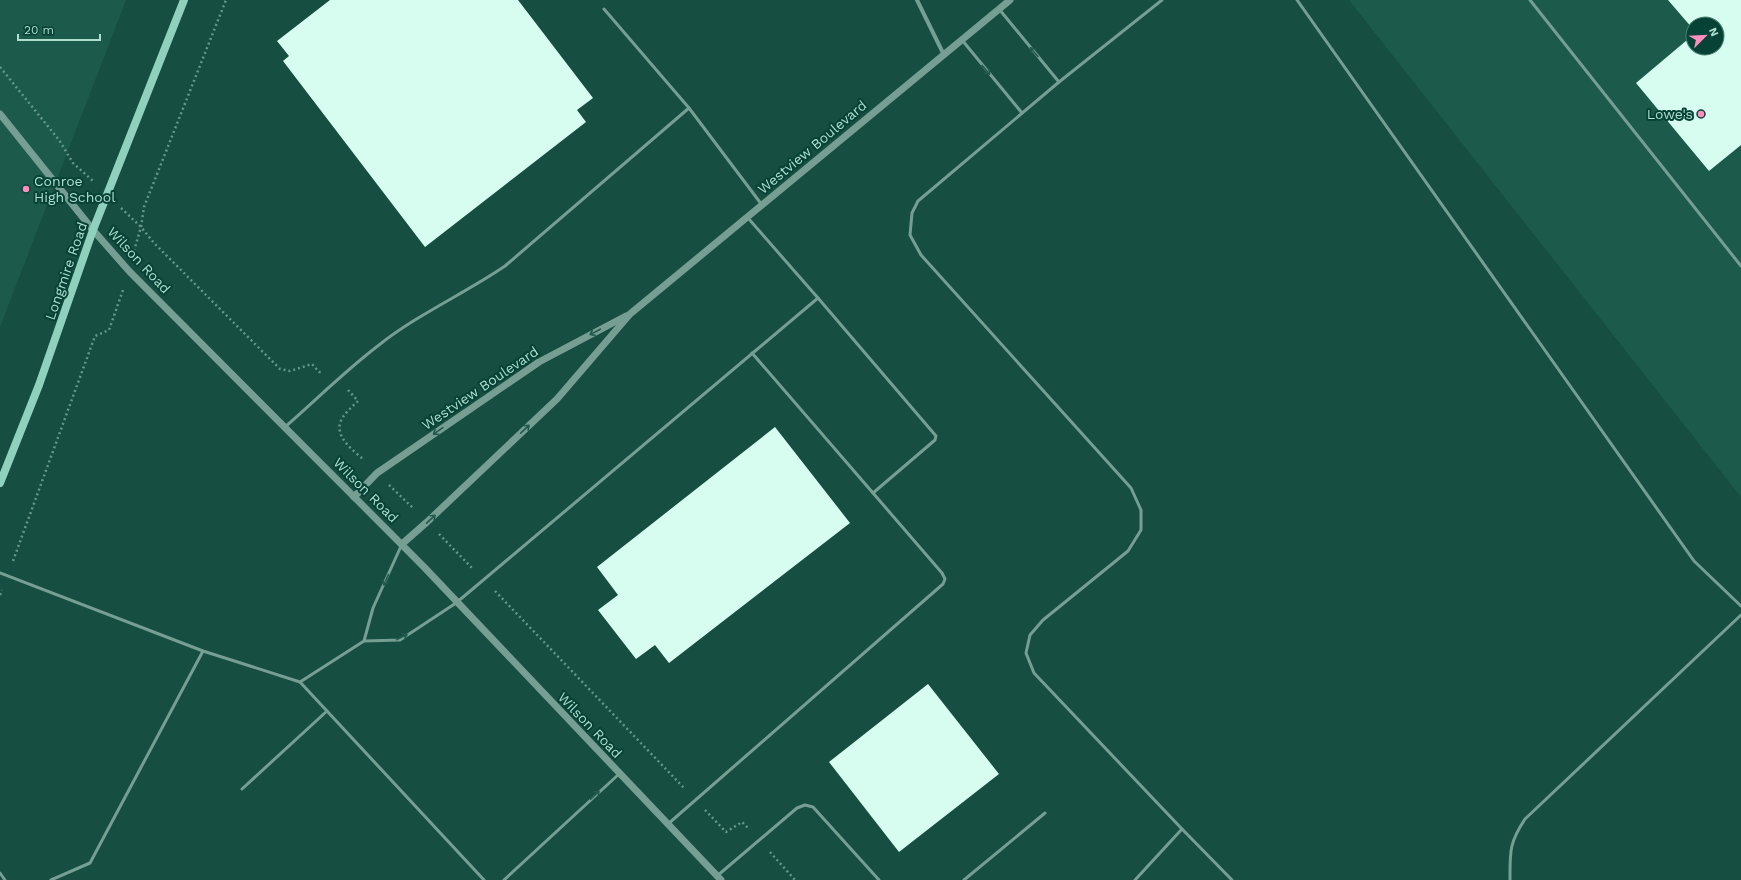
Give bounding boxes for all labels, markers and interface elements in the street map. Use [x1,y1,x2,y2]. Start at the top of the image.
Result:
scale bar [18,16,100,42]
north arrow [1685,16,1725,56]
text: 20 m [24,23,54,37]
text: N [1706,26,1721,39]
one-way arrow [1030,47,1039,57]
one-way arrow [982,65,991,76]
street label: Westview Boulevard [754,97,870,197]
place label: Lowe's [1647,106,1693,122]
marker: Lowe's [1696,109,1706,119]
place label: Conroe High School [34,173,116,205]
marker: Conroe High School [21,184,31,194]
street label: Longmire Road [42,220,90,322]
street label: Wilson Road [104,224,174,296]
one-way arrow [589,329,601,337]
street label: Westview Boulevard [419,343,541,433]
one-way arrow [520,425,531,434]
one-way arrow [433,427,444,435]
street label: Wilson Road [330,454,402,526]
one-way arrow [426,514,436,523]
one-way arrow [382,574,389,586]
one-way arrow [396,633,408,640]
street label: Wilson Road [555,689,625,761]
one-way arrow [590,790,600,800]

